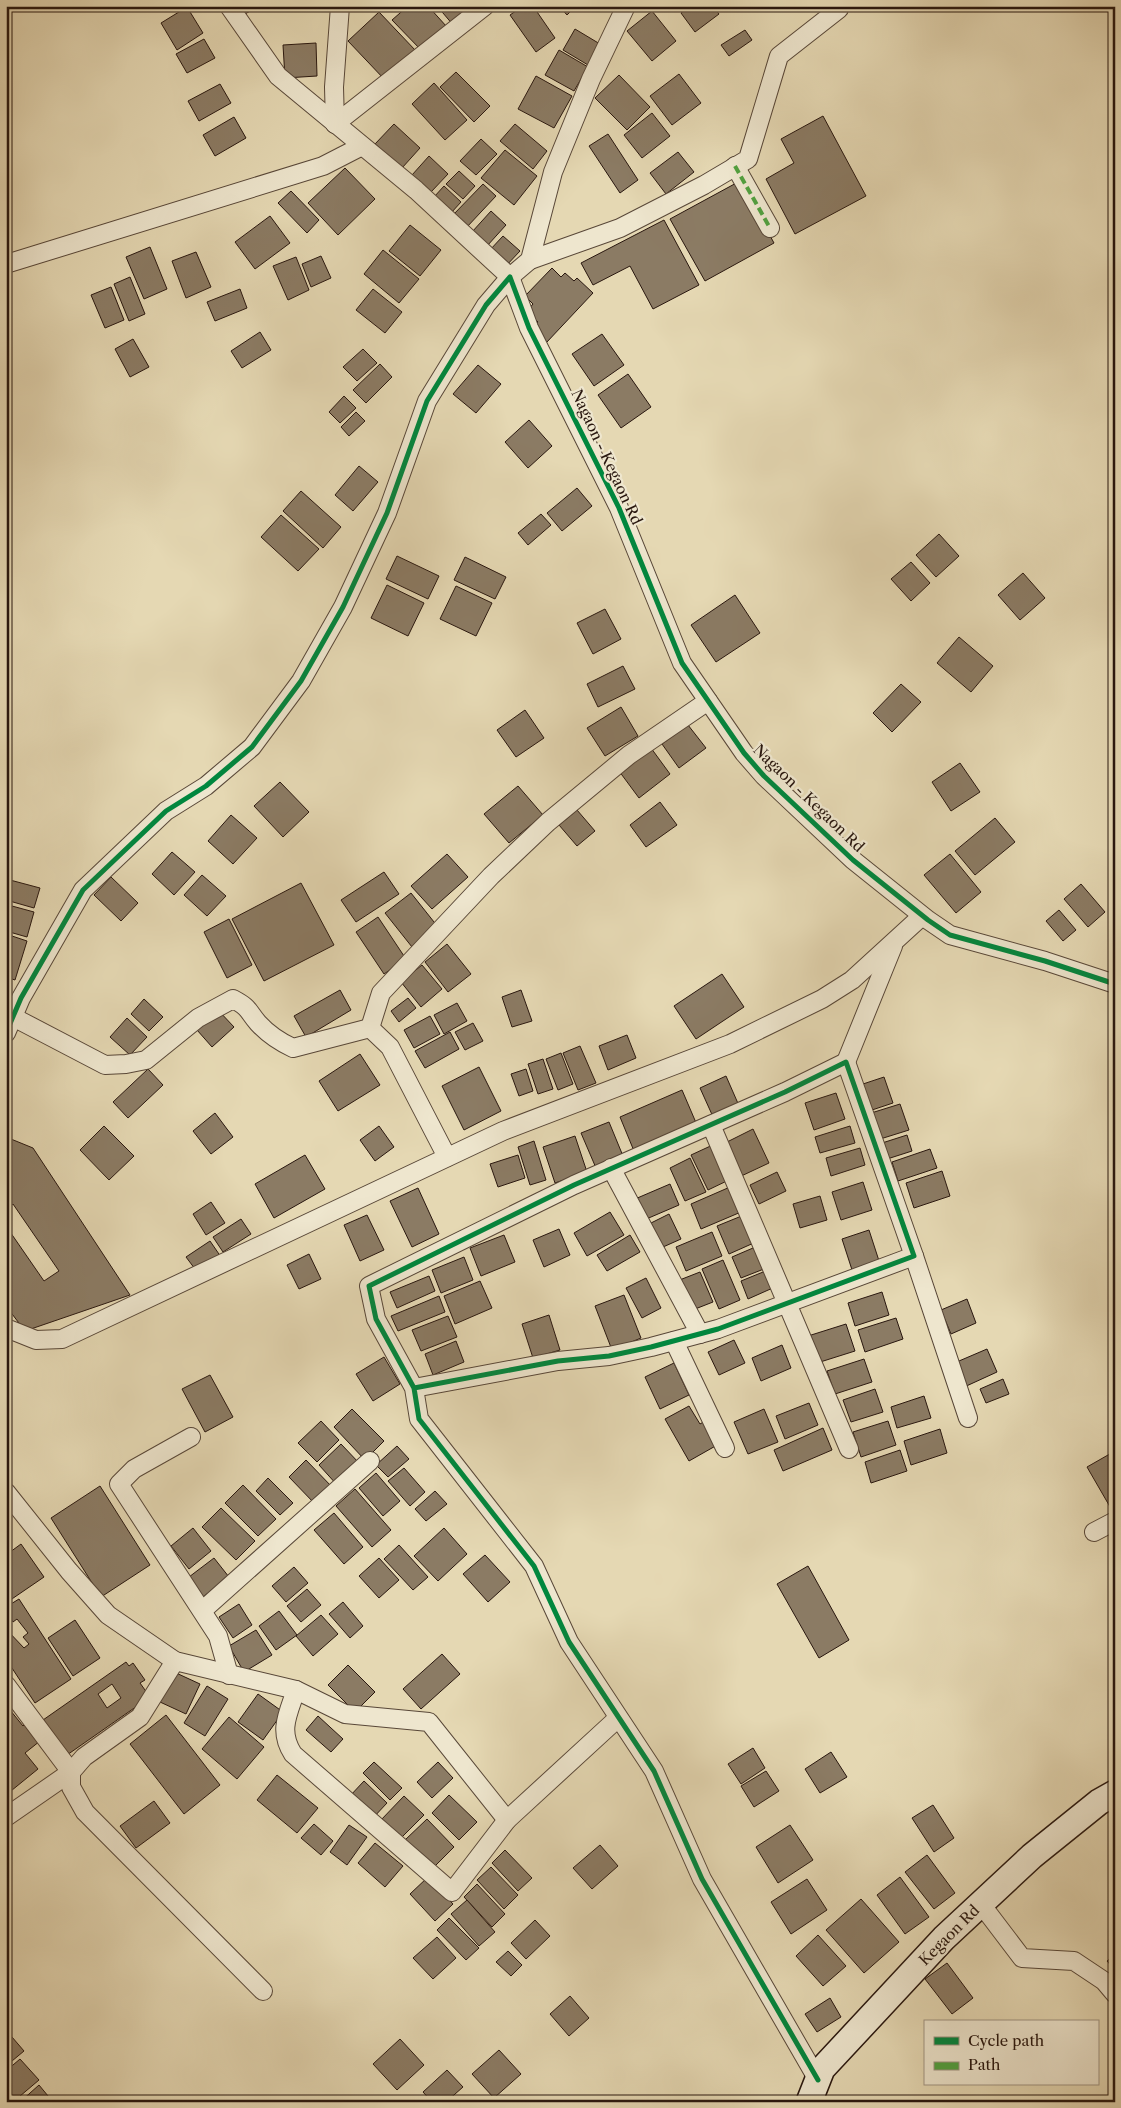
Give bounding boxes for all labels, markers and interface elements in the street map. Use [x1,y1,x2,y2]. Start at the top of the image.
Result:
street label: Nagaon - Kegaon Rd [567,386,647,528]
street label: Nagaon - Kegaon Rd [749,740,869,856]
street label: Kegaon Rd [915,1901,983,1969]
legend [924,2020,1098,2086]
text: Cycle path [968,2031,1045,2050]
text: Path [968,2055,1001,2074]

